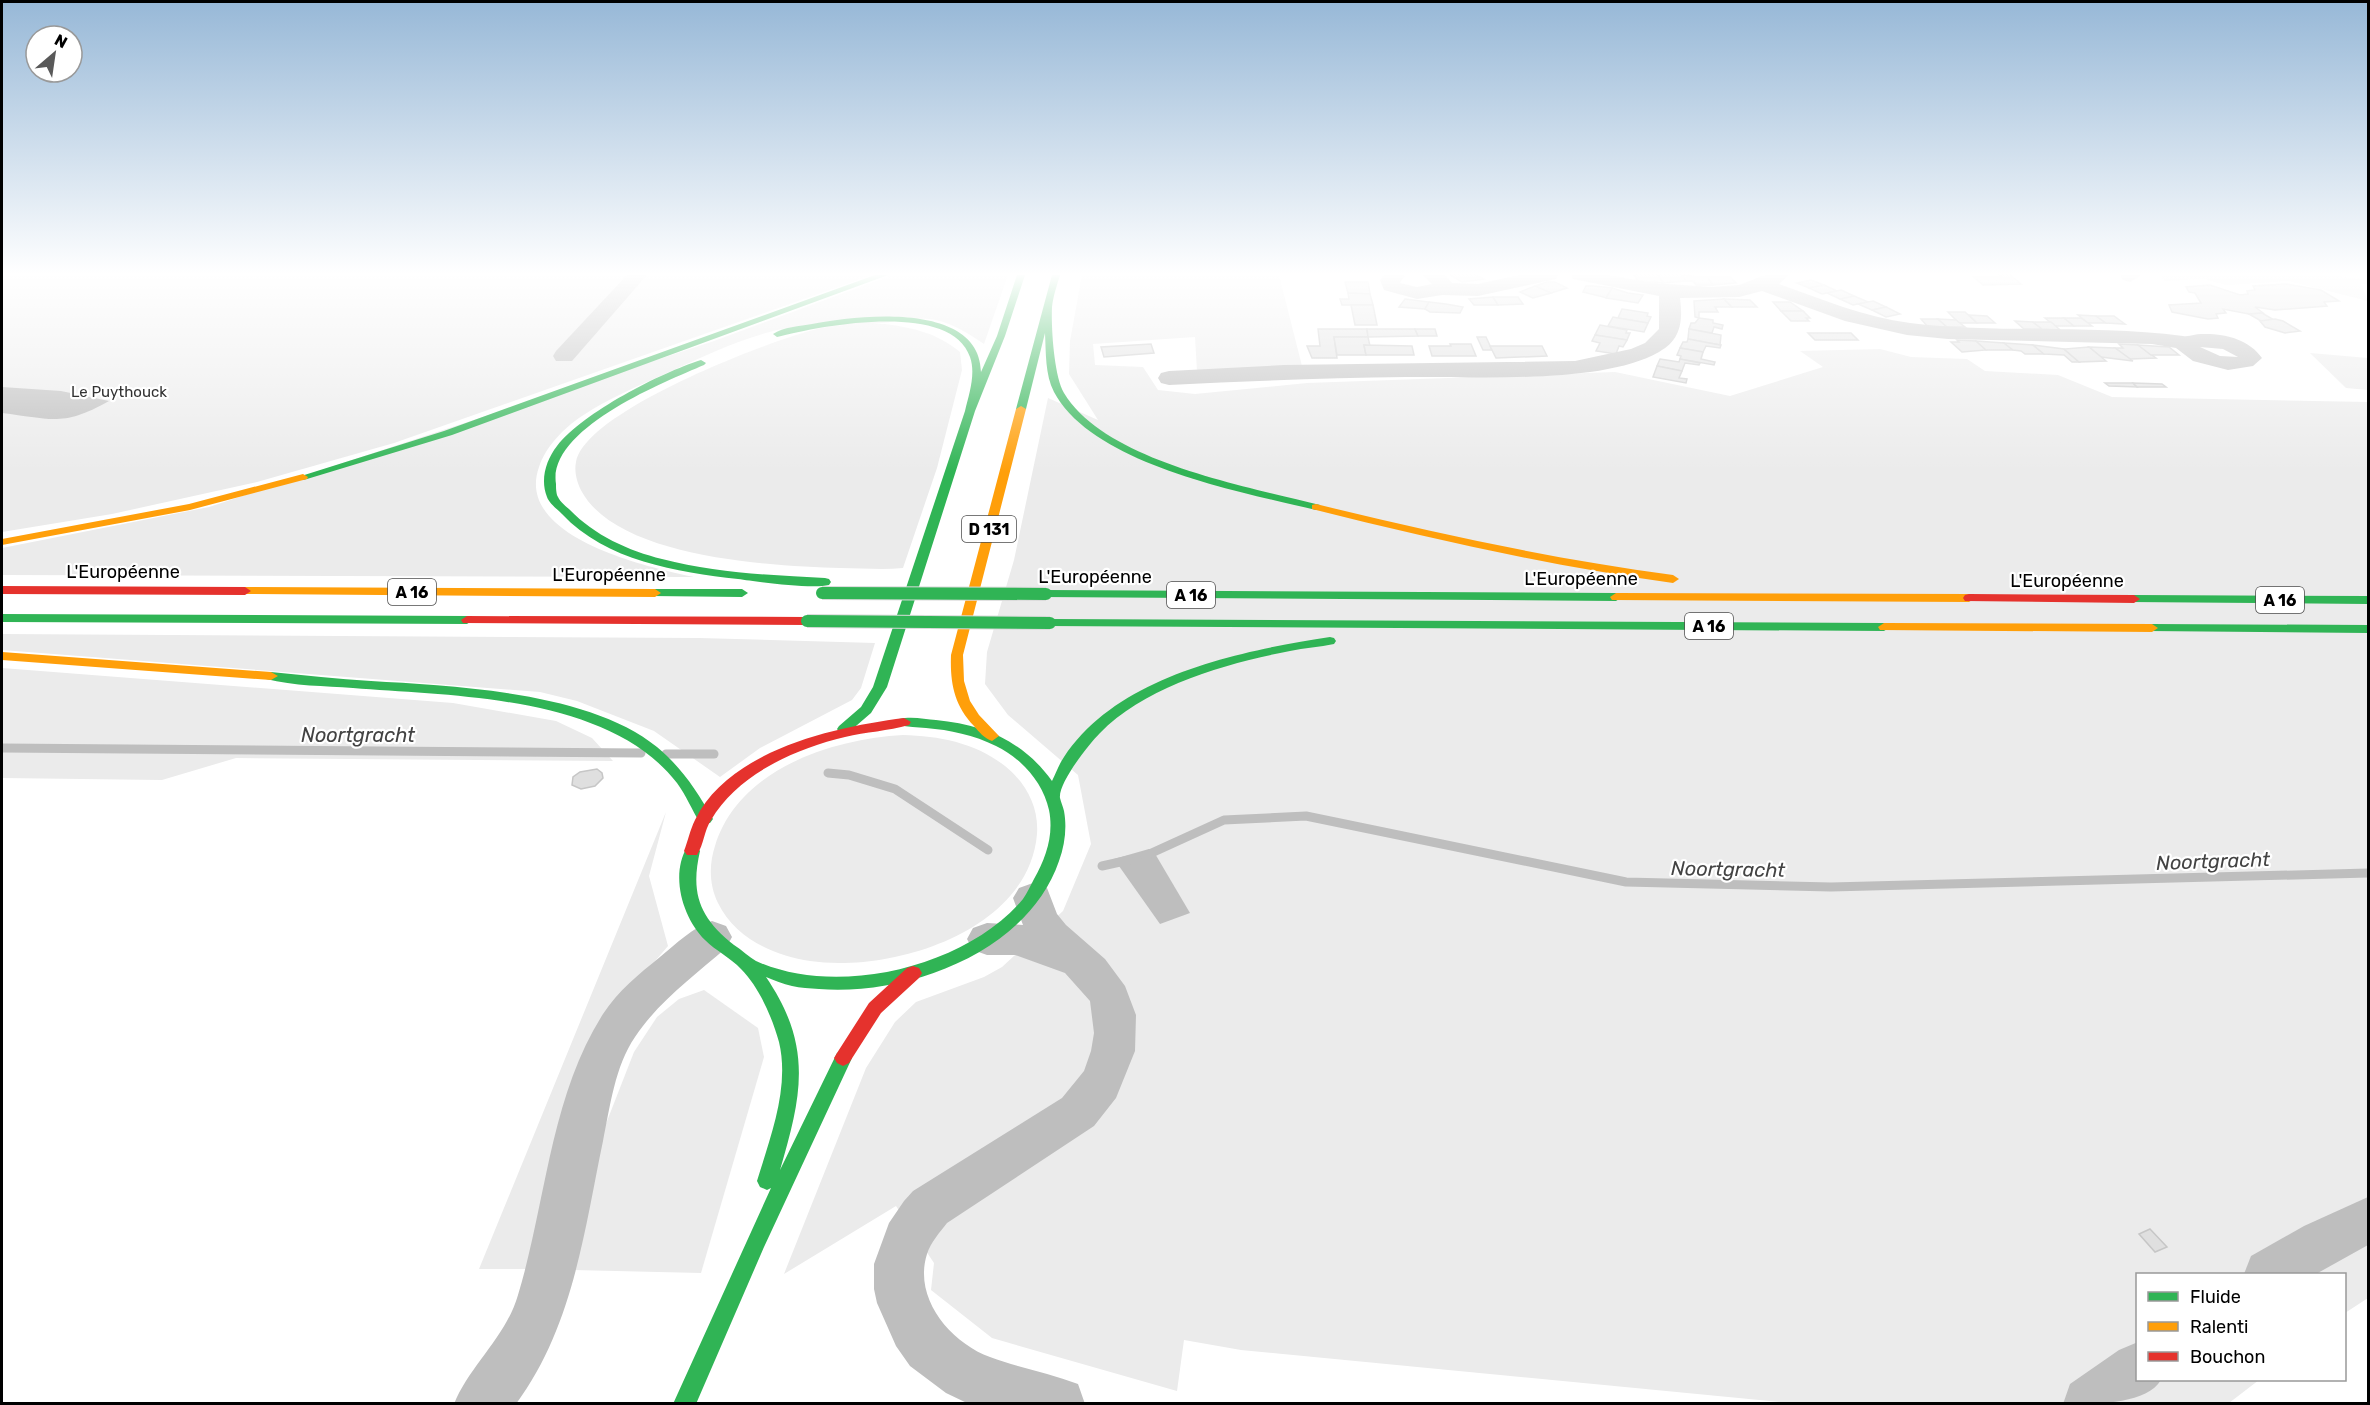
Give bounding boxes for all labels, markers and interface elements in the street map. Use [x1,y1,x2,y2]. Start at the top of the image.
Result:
north arrow [24,24,84,84]
text: N [51,30,71,52]
park label: Le Puythouck [71,383,167,401]
road number: D 131 [962,516,1016,542]
street label: L'Européenne [66,561,180,583]
street label: L'Européenne [552,564,666,586]
street label: L'Européenne [1038,566,1152,588]
street label: L'Européenne [1524,568,1638,590]
street label: L'Européenne [2010,570,2124,592]
road number: A 16 [388,579,436,605]
road number: A 16 [1167,582,1215,608]
road number: A 16 [2256,587,2304,613]
road number: A 16 [1685,613,1733,639]
water label: Noortgracht [301,723,415,747]
water label: Noortgracht [2156,847,2271,875]
water label: Noortgracht [1671,856,1786,882]
legend [2136,1273,2346,1381]
text: Fluide [2190,1286,2241,1308]
text: Ralenti [2190,1316,2248,1338]
text: Bouchon [2190,1346,2265,1368]

